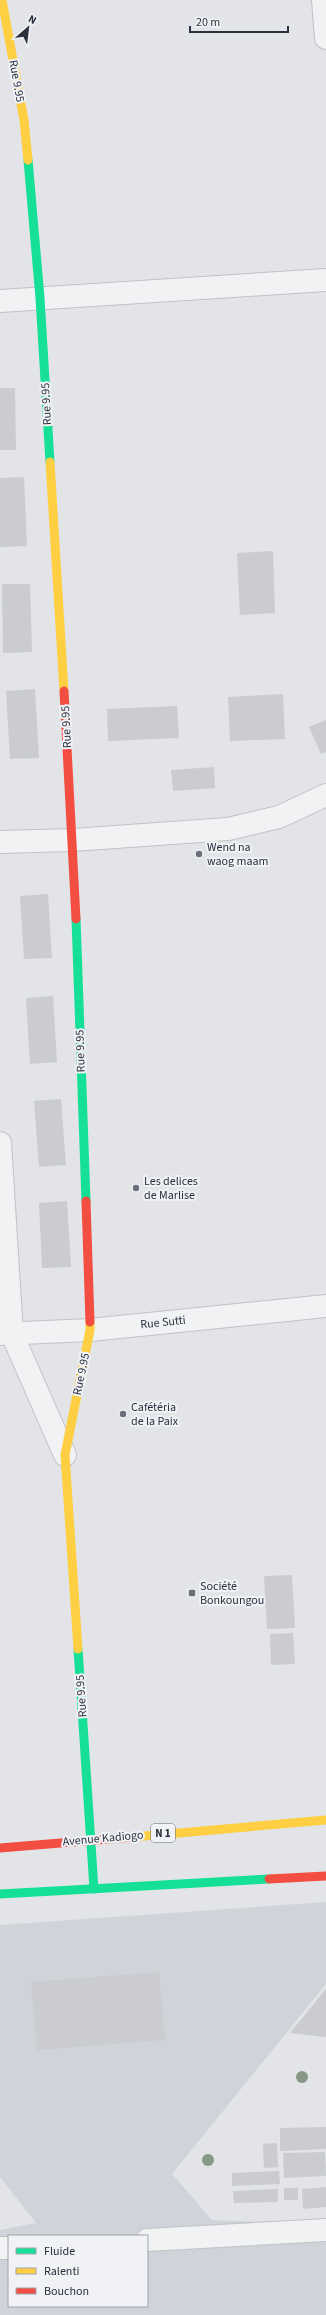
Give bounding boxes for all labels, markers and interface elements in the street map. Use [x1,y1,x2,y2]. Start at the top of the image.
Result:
north arrow [8,8,48,48]
scale bar [190,8,288,34]
text: N [26,11,39,28]
text: 20 m [196,14,220,31]
street label: Rue 9.95 [4,59,29,104]
street label: Rue 9.95 [37,382,56,426]
street label: Rue 9.95 [57,705,76,749]
place label: Wend na waog maam [207,839,269,870]
marker: Wend na waog maam [194,849,204,859]
street label: Rue 9.95 [71,1029,90,1073]
place label: Les delices de Marlise [144,1173,198,1204]
marker: Les delices de Marlise [131,1183,141,1193]
street label: Rue Sutti [140,1312,187,1333]
street label: Rue 9.95 [69,1351,94,1397]
place label: Cafétéria de la Paix [131,1399,179,1430]
marker: Cafétéria de la Paix [118,1409,128,1419]
place label: Société Bonkoungou [200,1578,264,1609]
marker: Société Bonkoungou [187,1588,197,1598]
street label: Rue 9.95 [72,1674,91,1718]
road number: N 1 [151,1824,175,1842]
street label: Avenue Kadiogo [62,1827,144,1850]
legend [8,2235,148,2307]
text: Fluide [44,2243,75,2260]
text: Ralenti [44,2263,79,2280]
text: Bouchon [44,2283,89,2300]

